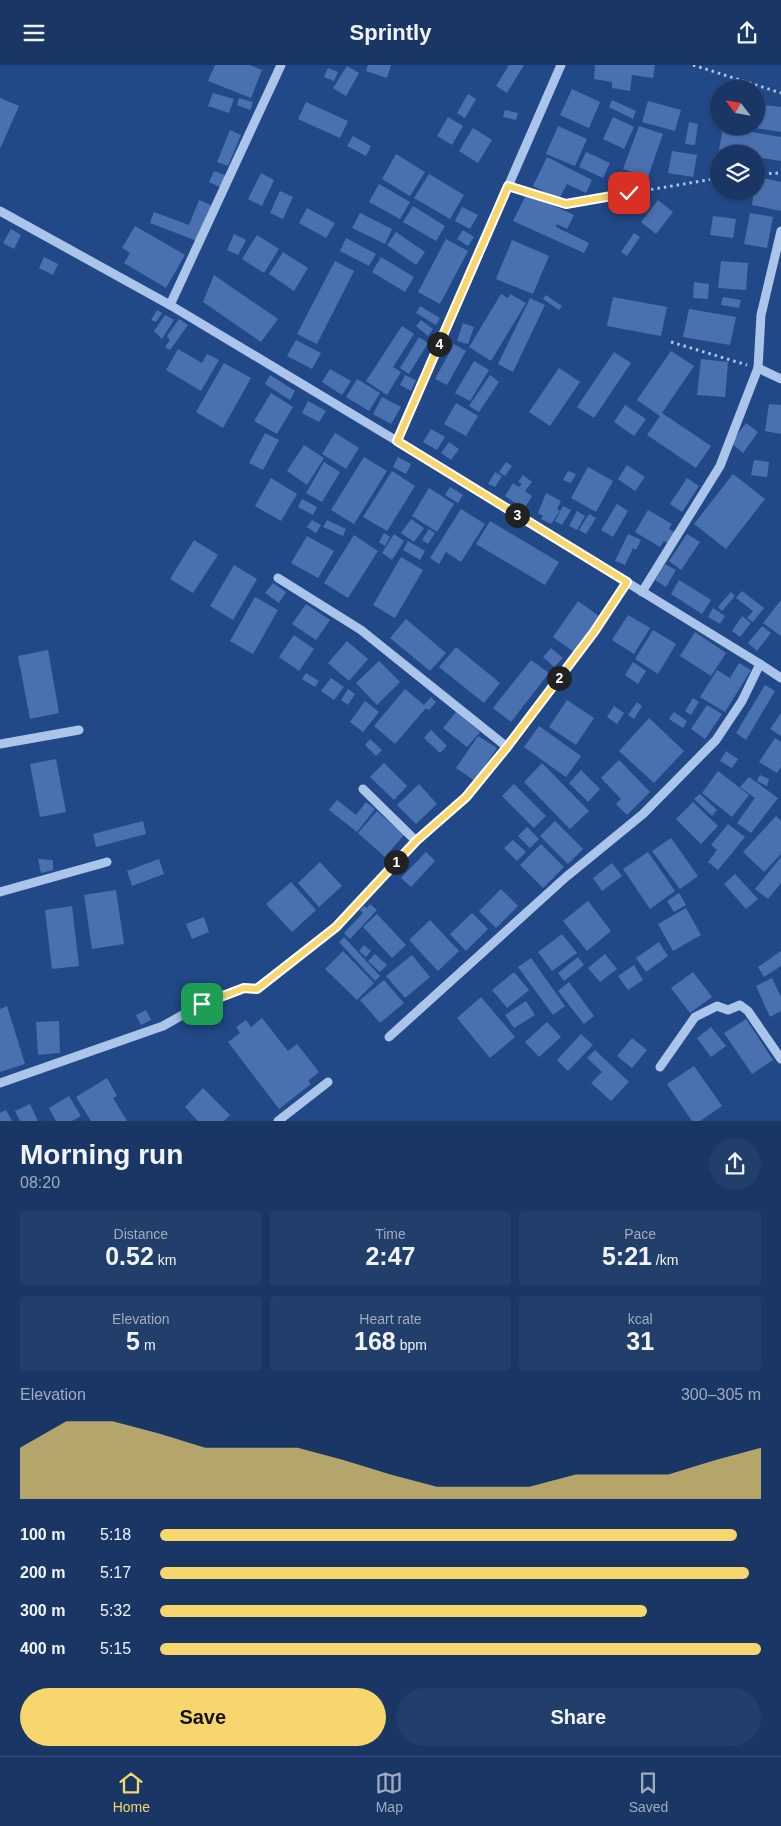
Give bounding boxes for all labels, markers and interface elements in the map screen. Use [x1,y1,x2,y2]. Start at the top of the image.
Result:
icon: menu [20,19,48,47]
icon: share [733,19,761,47]
text: Sprintly [350,20,431,45]
north arrow [710,80,765,135]
map controls [710,80,765,200]
button: layers [710,145,765,200]
pin [608,172,650,214]
icon: check [615,179,643,207]
pin: 4 [426,331,452,357]
text: 4 [436,336,443,352]
pin: 3 [504,503,530,527]
text: 3 [514,507,521,523]
pin: 2 [546,665,572,691]
text: 2 [556,670,563,686]
pin: 1 [384,849,408,875]
text: 1 [393,854,400,870]
pin [181,983,223,1025]
icon: arrive [188,990,216,1018]
button: share [709,1138,761,1190]
text: Morning run [20,1139,183,1170]
text: 08:20 [20,1174,60,1191]
text: Distance [114,1226,168,1242]
text: Time [375,1226,406,1242]
text: Pace [624,1226,656,1242]
text: 0.52 [105,1242,154,1270]
text: 2:47 [365,1242,416,1270]
text: 5:21 [602,1242,652,1270]
text: km [154,1252,176,1268]
text: /km [652,1252,678,1268]
text: Elevation [112,1311,170,1327]
text: Heart rate [359,1311,422,1327]
text: kcal [628,1311,653,1327]
text: 5 [126,1327,140,1355]
text: 168 [354,1327,396,1355]
text: 31 [626,1327,654,1355]
text: m [140,1337,156,1353]
text: bpm [396,1337,427,1353]
text: Elevation [20,1386,86,1403]
text: 300–305 m [681,1386,761,1403]
text: 100 m [20,1526,65,1543]
text: 5:18 [100,1526,131,1543]
text: 200 m [20,1564,65,1581]
text: 5:17 [100,1564,131,1581]
text: 300 m [20,1602,65,1619]
text: 5:32 [100,1602,131,1619]
text: 400 m [20,1640,65,1657]
text: 5:15 [100,1640,131,1657]
button: Save [20,1688,386,1746]
button: Share [396,1688,761,1746]
tab: Home [113,1769,150,1815]
tab: Map [375,1769,403,1815]
tab: Saved [629,1769,668,1815]

